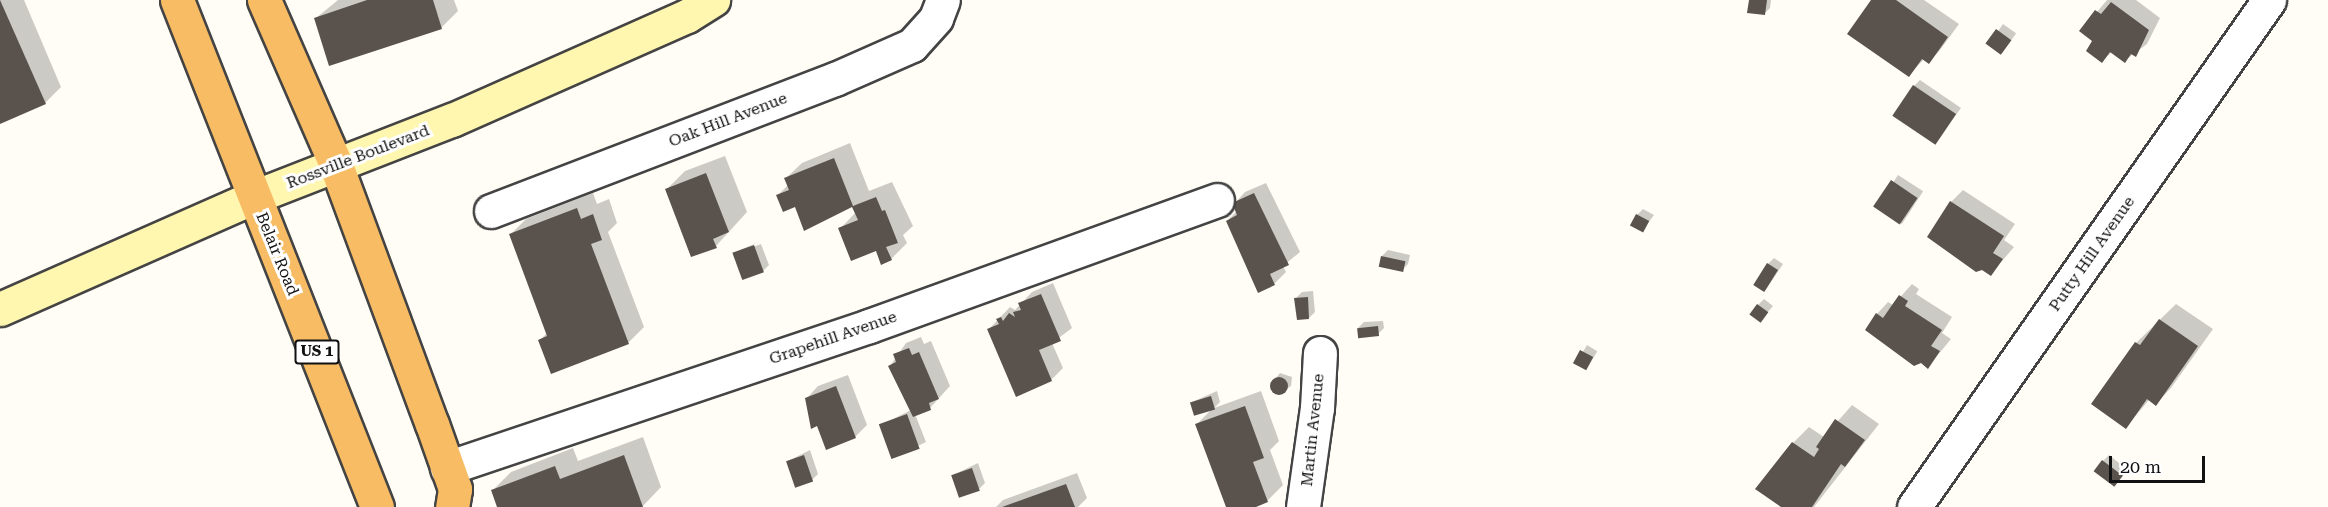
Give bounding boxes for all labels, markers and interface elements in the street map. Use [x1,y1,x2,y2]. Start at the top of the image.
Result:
street label: Oak Hill Avenue [666,89,790,151]
street label: Rossville Boulevard [284,121,432,193]
street label: Putty Hill Avenue [2045,193,2139,315]
street label: Belair Road [252,210,302,298]
street label: Grapehill Avenue [767,307,899,369]
road number: US 1 [294,340,340,364]
street label: Martin Avenue [1298,373,1328,487]
scale bar [2112,444,2208,482]
text: 20 m [2120,456,2161,477]

